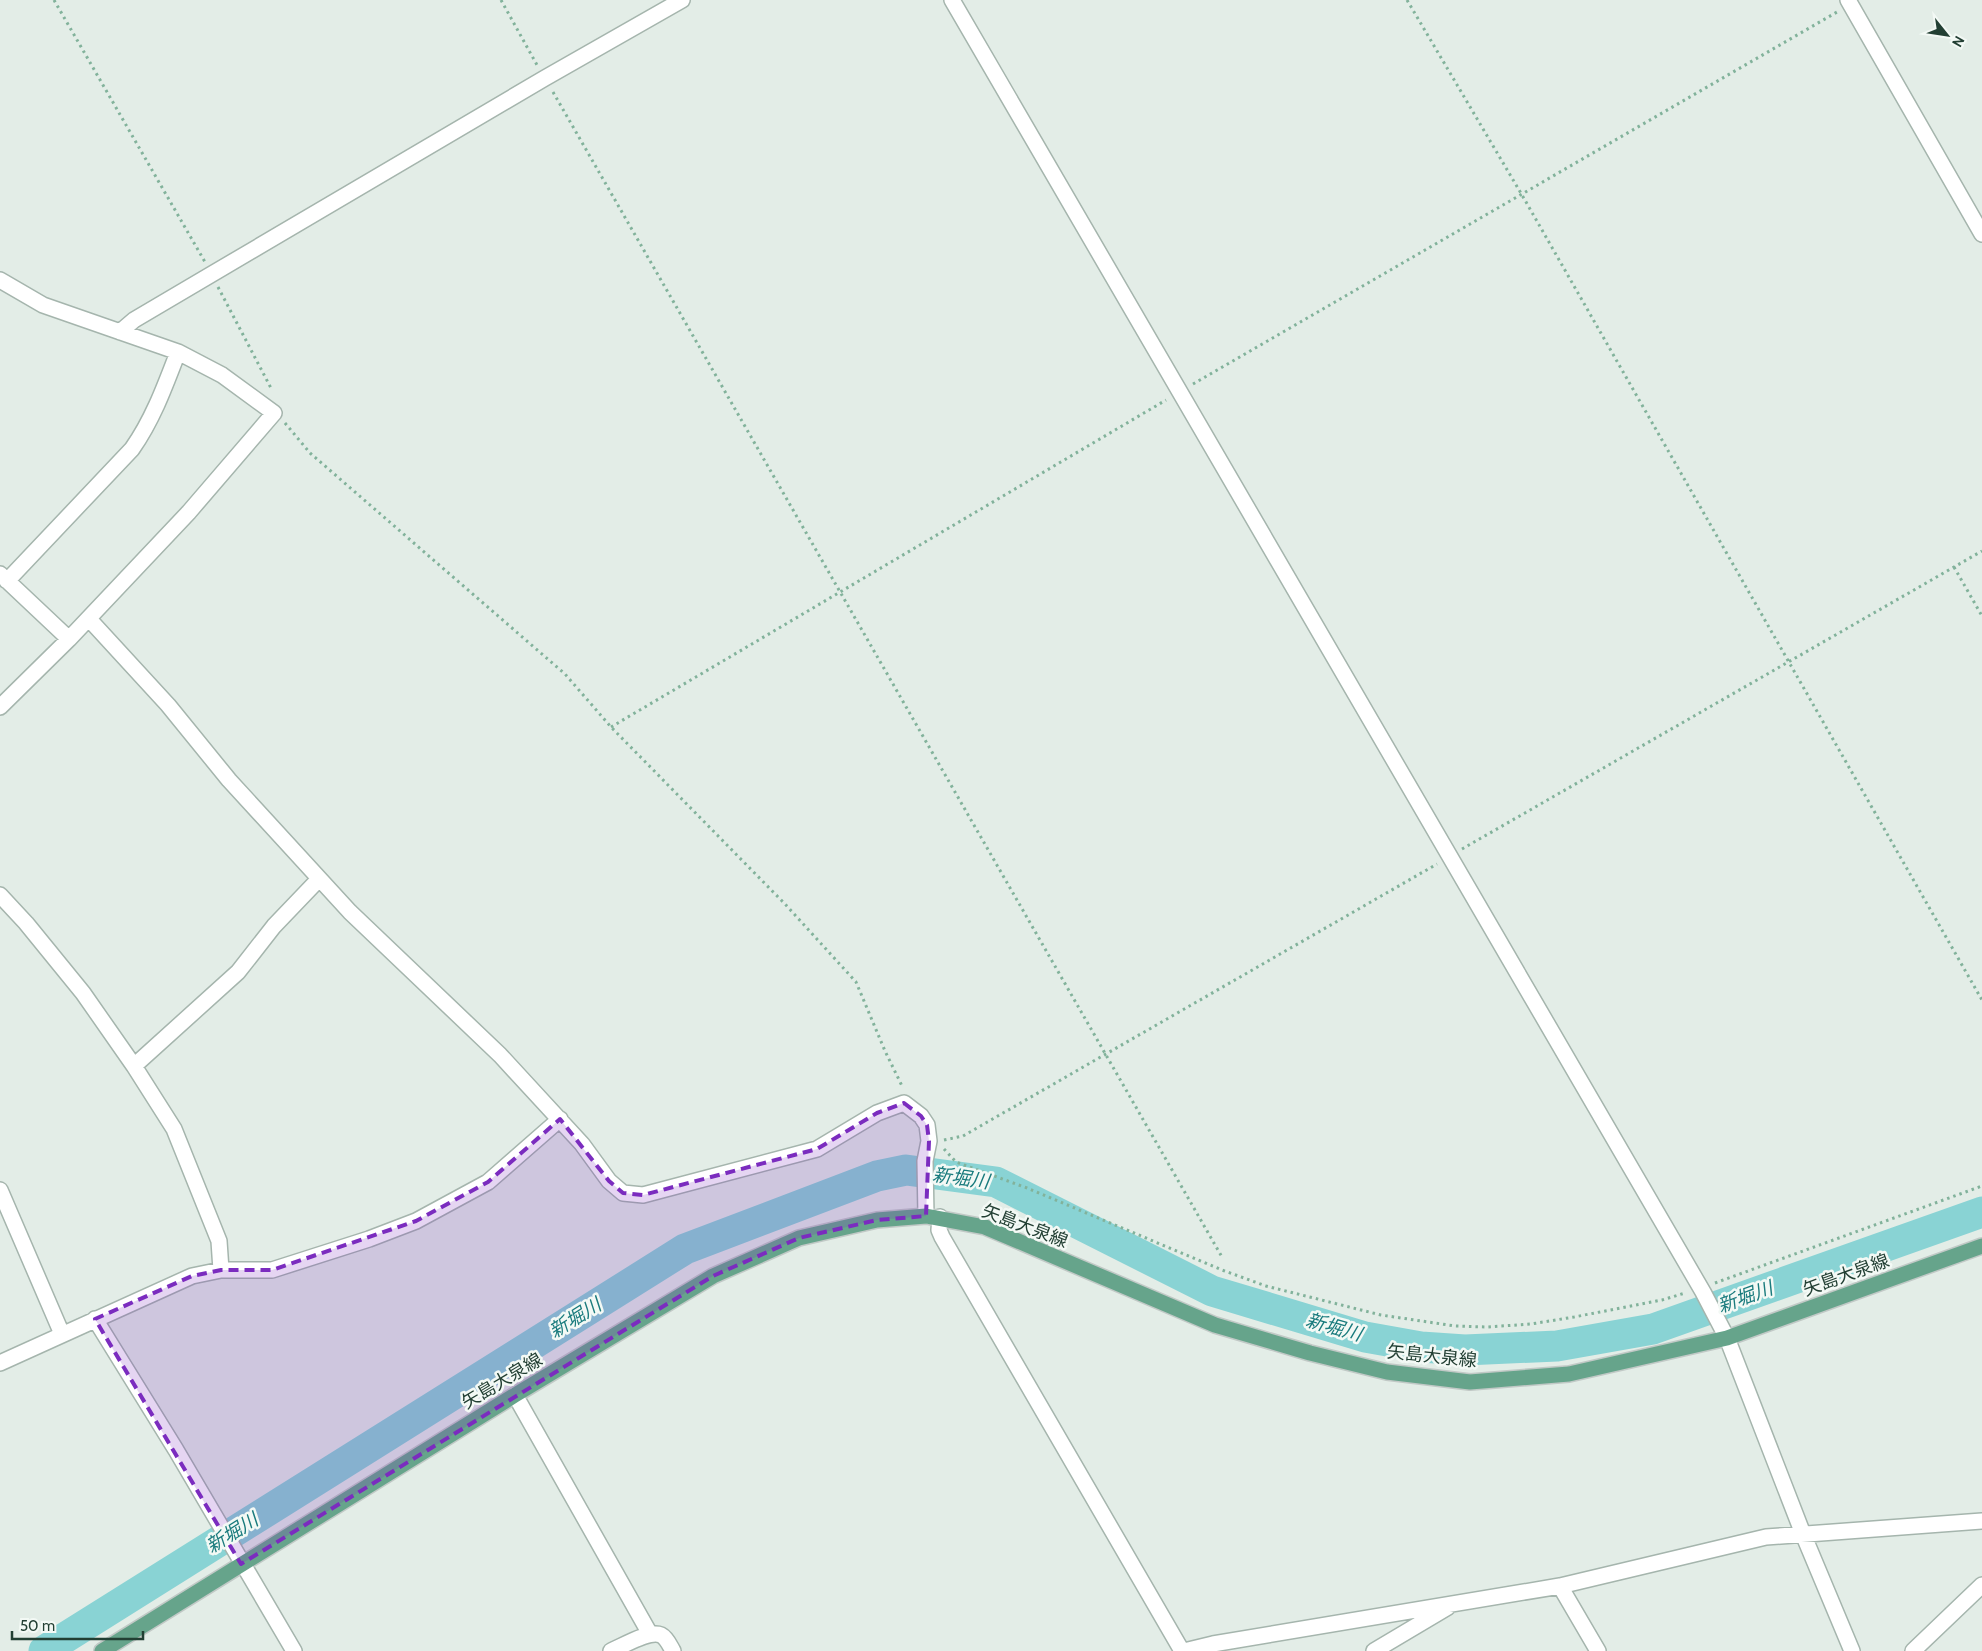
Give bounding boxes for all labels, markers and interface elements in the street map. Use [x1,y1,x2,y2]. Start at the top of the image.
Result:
north arrow [1922,10,1972,60]
text: N [1948,33,1969,50]
water label: 新堀川 [931,1163,993,1194]
street label: 矢島大泉線 [979,1200,1071,1252]
street label: 矢島大泉線 [1800,1249,1892,1301]
water label: 新堀川 [1714,1276,1778,1318]
water label: 新堀川 [545,1292,607,1343]
water label: 新堀川 [1303,1308,1366,1346]
street label: 矢島大泉線 [1386,1340,1478,1372]
street label: 矢島大泉線 [458,1348,546,1414]
water label: 新堀川 [202,1507,264,1558]
scale bar [12,1608,144,1640]
text: 50 m [20,1617,55,1635]

